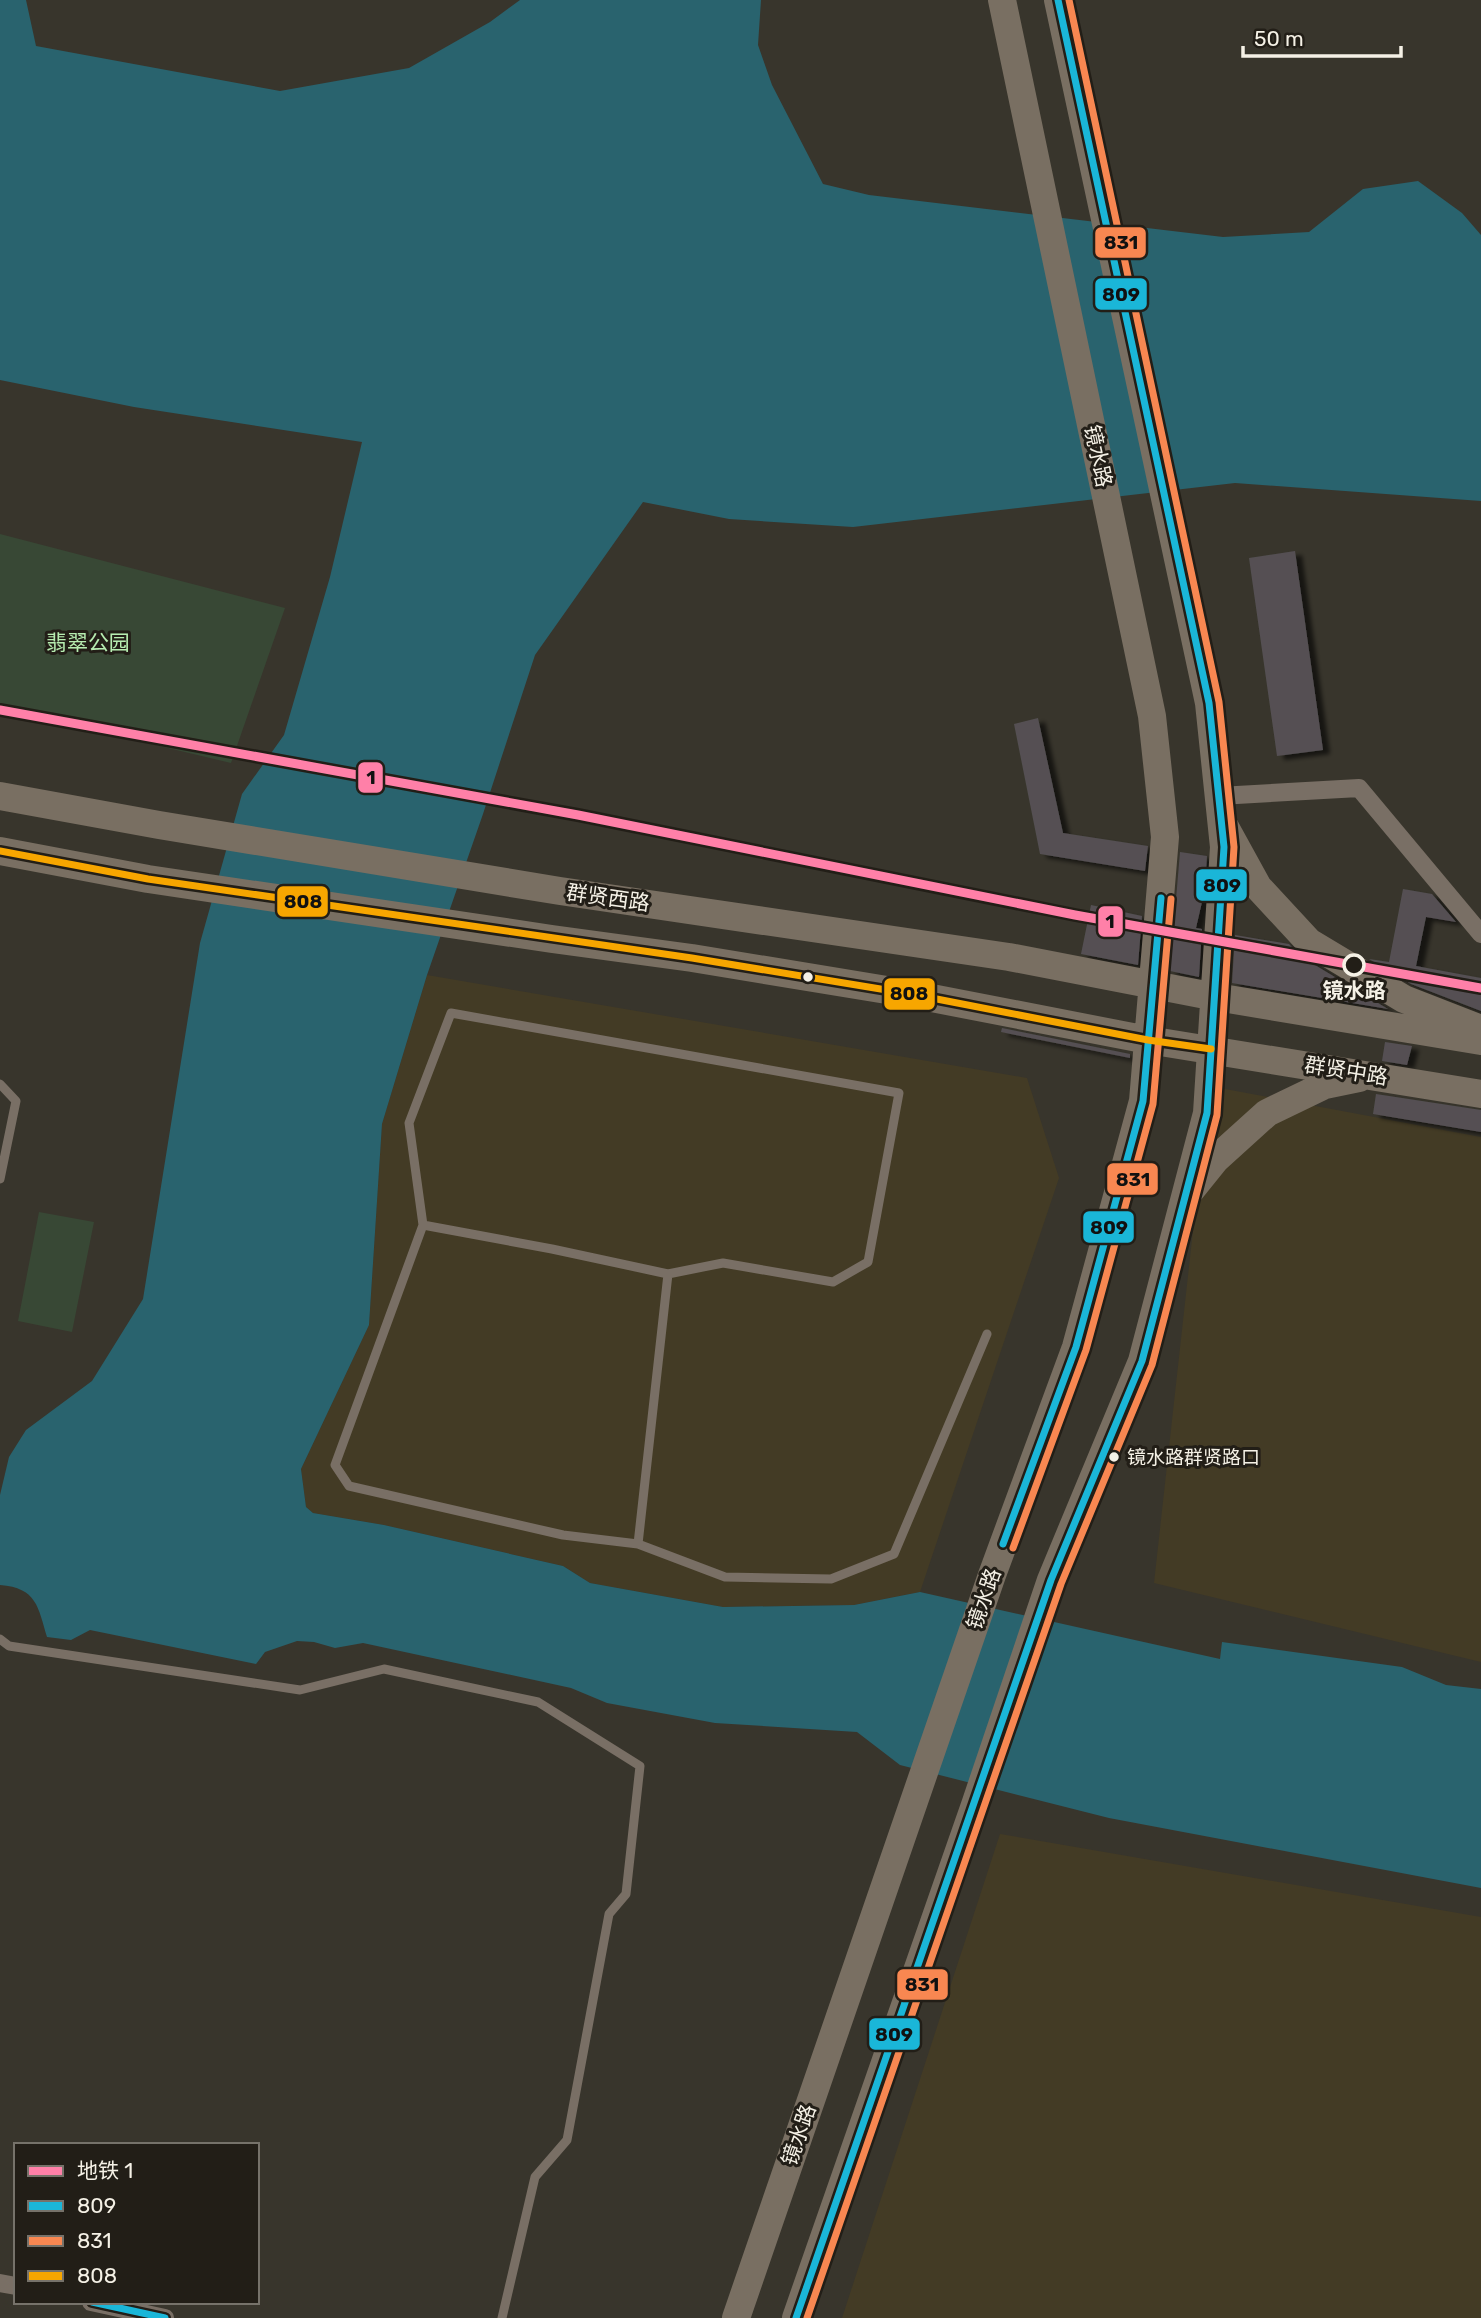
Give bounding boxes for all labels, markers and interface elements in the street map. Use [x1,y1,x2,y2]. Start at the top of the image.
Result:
scale bar [1243,14,1400,58]
text: 50 m [1254,26,1304,51]
line badge: 831 [1094,226,1147,259]
text: 831 [1104,231,1138,254]
line badge: 809 [1094,277,1148,311]
text: 809 [1102,283,1140,306]
street label: 镜水路 [1080,422,1117,489]
park label: 翡翠公园 [46,630,130,655]
line badge: 1 [357,761,384,794]
text: 1 [366,766,376,789]
line badge: 809 [1195,868,1248,902]
text: 809 [1203,874,1241,897]
street label: 群贤西路 [565,879,651,916]
line badge: 808 [276,885,329,918]
text: 808 [284,890,322,913]
line badge: 1 [1097,905,1124,938]
text: 1 [1105,910,1115,933]
marker: 镜水路 [1343,954,1365,976]
unlabelled marker [801,970,815,984]
line badge: 808 [883,977,936,1011]
place label: 镜水路 [1323,978,1386,1003]
text: 808 [890,982,928,1005]
street label: 群贤中路 [1303,1052,1390,1089]
line badge: 831 [1106,1162,1159,1196]
text: 831 [1116,1168,1150,1191]
line badge: 809 [1082,1210,1135,1244]
text: 809 [1090,1216,1128,1239]
place label: 镜水路群贤路口 [1127,1446,1260,1469]
marker: 镜水路群贤路口 [1107,1450,1121,1464]
street label: 镜水路 [961,1565,1006,1633]
line badge: 831 [896,1968,949,2001]
text: 831 [905,1973,939,1996]
line badge: 809 [868,2017,921,2051]
text: 809 [875,2023,913,2046]
street label: 镜水路 [776,2101,821,2169]
legend [14,2143,259,2304]
text: 地铁 1 [77,2158,133,2183]
text: 809 [77,2193,116,2218]
text: 831 [77,2228,112,2253]
text: 808 [77,2263,117,2288]

